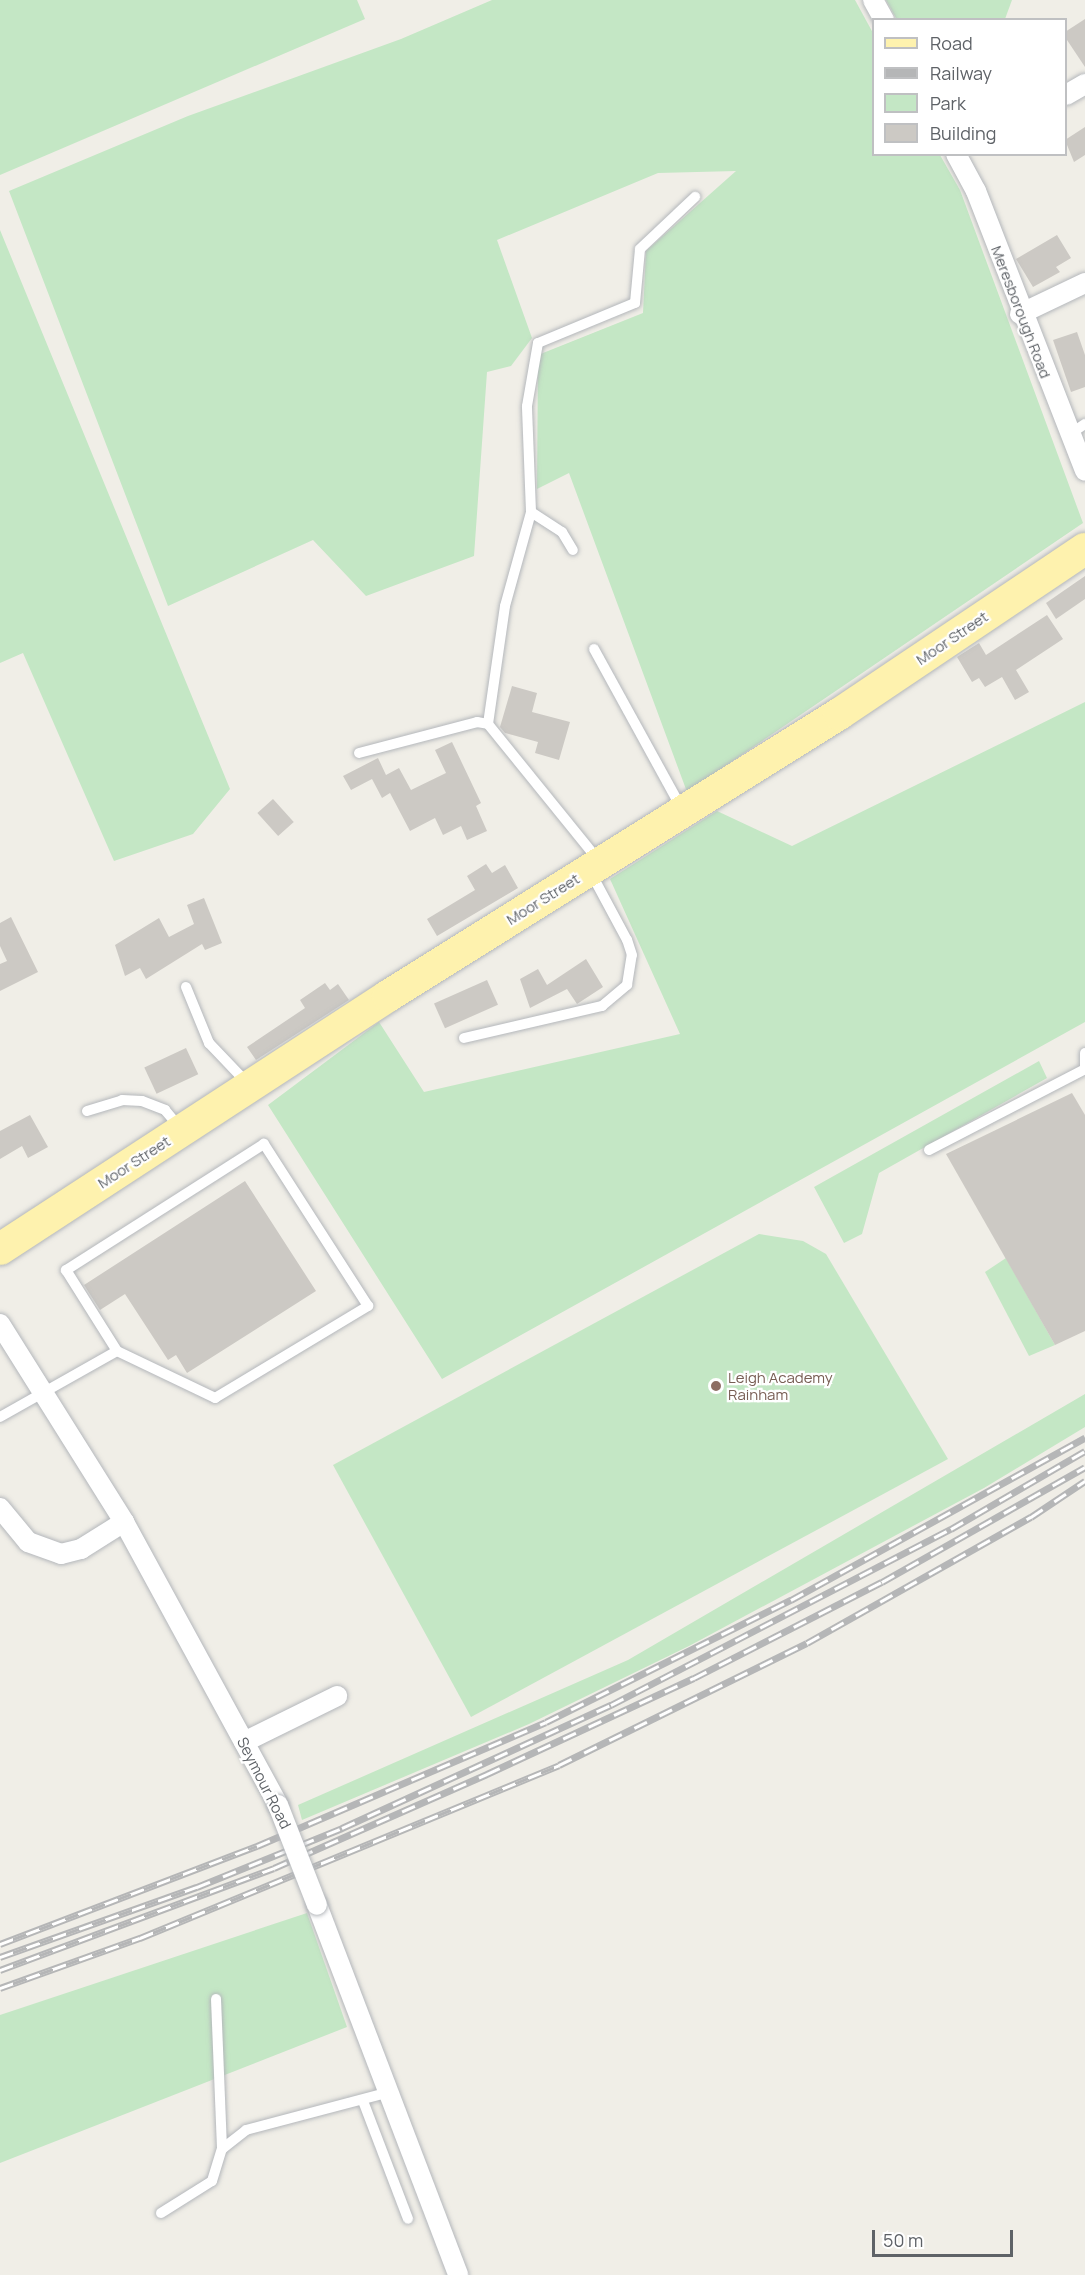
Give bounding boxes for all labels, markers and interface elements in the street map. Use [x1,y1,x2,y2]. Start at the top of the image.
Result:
legend [872,18,1067,156]
text: Road [930,31,973,55]
text: Railway [930,61,992,85]
text: Park [930,91,966,115]
text: Building [930,121,996,145]
street label: Meresborough Road [987,243,1055,381]
street label: Moor Street [913,607,991,669]
street label: Moor Street [503,869,583,929]
street label: Moor Street [94,1132,174,1192]
place label: Leigh Academy Rainham [728,1368,833,1403]
marker: Leigh Academy Rainham [709,1379,723,1393]
street label: Seymour Road [233,1734,295,1832]
scale bar [875,2218,1016,2256]
text: 50 m [883,2228,923,2252]

